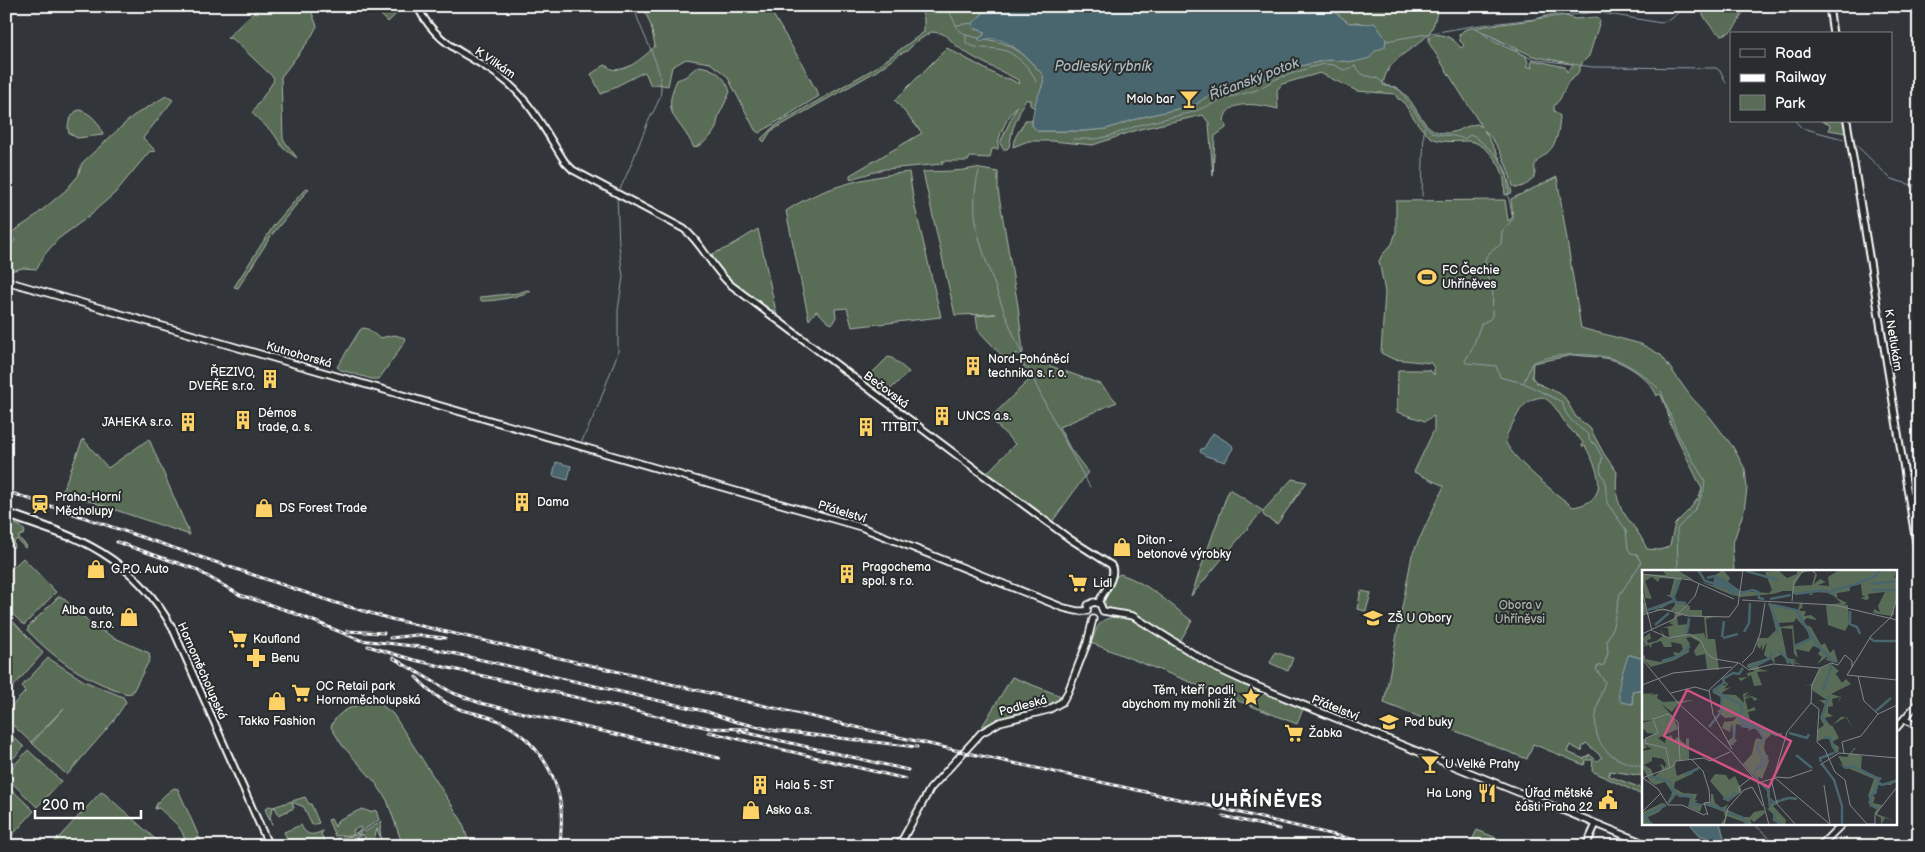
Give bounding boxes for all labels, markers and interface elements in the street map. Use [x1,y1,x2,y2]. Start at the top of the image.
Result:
legend [1730,32,1892,122]
street label: K Vilkám [472,44,518,82]
text: Road [1775,44,1811,63]
water label: Říčanský potok [1206,53,1302,104]
water label: Podleský rybník [1054,58,1153,75]
text: Railway [1775,68,1826,87]
bar icon: Molo bar [1178,88,1200,110]
place label: Molo bar [1126,92,1175,107]
text: Park [1775,94,1806,113]
place label: FC Čechie Uhříněves [1442,261,1500,292]
sports icon: FC Čechie Uhříněves [1416,266,1438,288]
street label: K Netlukám [1881,308,1905,372]
street label: Kutnohorská [264,338,334,372]
place label: Nord-Poháněcí technika s. r. o. [988,352,1069,381]
building icon: Nord-Poháněcí technika s. r. o. [962,355,984,377]
place label: ŘEZIVO, DVEŘE s.r.o. [188,364,255,394]
building icon: ŘEZIVO, DVEŘE s.r.o. [259,368,281,390]
street label: Bečovská [860,368,912,412]
building icon: UNCS a.s. [931,405,953,427]
place label: Démos trade, a. s. [258,406,312,435]
building icon: Démos trade, a. s. [232,409,254,431]
place label: UNCS a.s. [957,409,1011,424]
building icon: JAHEKA s.r.o. [177,411,199,433]
place label: JAHEKA s.r.o. [102,415,173,430]
building icon: TITBIT [855,416,877,438]
place label: TITBIT [881,420,919,435]
place label: Praha-Horní Měcholupy [55,490,121,519]
building icon: Dama [511,491,533,513]
station icon: Praha-Horní Měcholupy [29,493,51,515]
place label: Dama [537,495,569,510]
shop icon: DS Forest Trade [253,497,275,519]
street label: Přátelství [816,498,868,526]
place label: DS Forest Trade [279,501,367,516]
place label: Diton - betonové výrobky [1137,533,1232,562]
shop icon: Diton - betonové výrobky [1111,536,1133,558]
shop icon: G.P.O. Auto [85,558,107,580]
place label: Pragochema spol. s r.o. [862,560,931,589]
place label: G.P.O. Auto [111,562,169,577]
building icon: Pragochema spol. s r.o. [836,563,858,585]
inset map [1642,570,1898,824]
supermarket icon: Lidl [1067,572,1089,594]
place label: Lidl [1093,576,1112,591]
park label: Obora v Uhříněvsi [1495,598,1545,627]
place label: Alba auto, s.r.o. [62,603,114,632]
shop icon: Alba auto, s.r.o. [118,606,140,628]
school or university icon: ZŠ U Obory [1362,607,1384,629]
place label: ZŠ U Obory [1387,610,1452,626]
street label: Hornoměcholupská [174,620,230,722]
supermarket icon: Kaufland [227,628,249,650]
place label: Kaufland [253,632,300,647]
pharmacy icon: Benu [245,647,267,669]
place label: Benu [271,651,300,666]
place label: OC Retail park Hornoměcholupská [316,679,421,708]
supermarket icon: OC Retail park Hornoměcholupská [290,682,312,704]
place label: Těm, kteří padli, abychom my mohli žít [1122,683,1236,712]
place icon: Těm, kteří padli, abychom my mohli žít [1240,686,1262,708]
shop icon: Takko Fashion [266,690,288,712]
street label: Podleská [997,692,1049,720]
street label: Přátelství [1309,692,1361,724]
school or university icon: Pod buky [1378,711,1400,733]
place label: Takko Fashion [239,714,316,729]
place label: Pod buky [1404,715,1453,730]
supermarket icon: Žabka [1283,722,1305,744]
place label: Žabka [1308,725,1343,741]
bar icon: U Velké Prahy [1419,753,1441,775]
place label: U Velké Prahy [1445,757,1520,772]
building icon: Hala 5 - ST [749,774,771,796]
place label: Hala 5 - ST [775,778,835,793]
restaurant icon: Ha Long [1476,782,1498,804]
place label: Úřad mětské části Praha 22 [1515,784,1593,815]
place label: Ha Long [1426,786,1472,801]
scale bar [35,787,141,819]
district label: UHŘÍNĚVES [1211,788,1323,812]
public building icon: Úřad mětské části Praha 22 [1597,789,1619,811]
text: 200 m [42,796,85,815]
shop icon: Asko a.s. [740,799,762,821]
place label: Asko a.s. [766,803,812,818]

